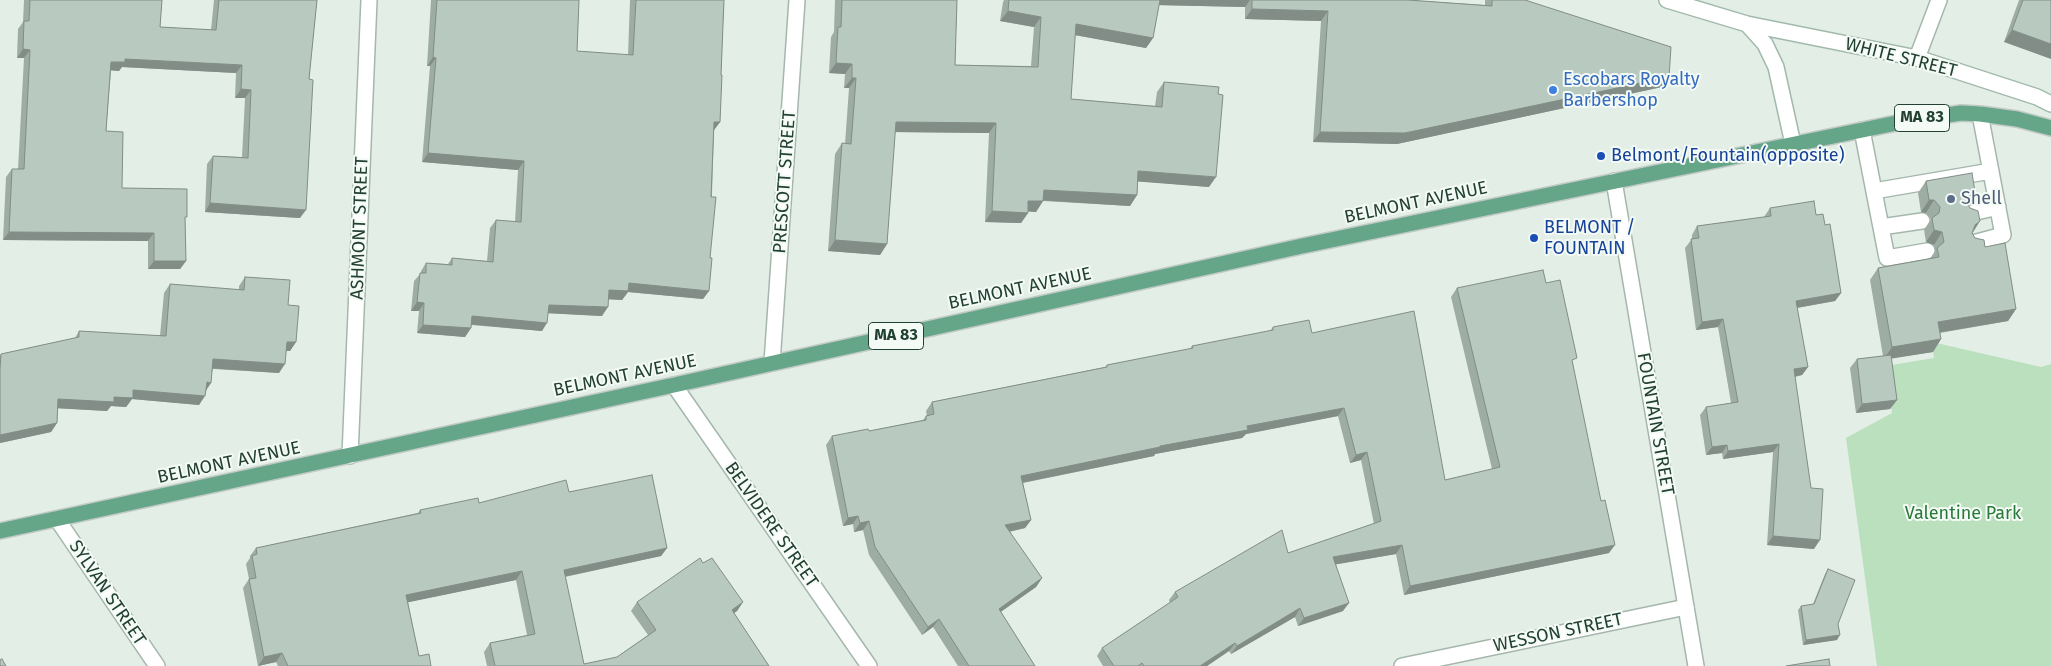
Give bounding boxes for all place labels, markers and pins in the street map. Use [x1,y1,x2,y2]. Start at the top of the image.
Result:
place label: Escobars Royalty Barbershop [1563,69,1700,112]
marker: Escobars Royalty Barbershop [1547,84,1559,96]
place label: Belmont/Fountain(opposite) [1611,145,1844,167]
marker: Belmont/Fountain(opposite) [1595,150,1607,162]
place label: Shell [1961,188,2002,210]
marker: Shell [1945,193,1957,205]
place label: BELMONT / FOUNTAIN [1544,217,1635,260]
marker: BELMONT / FOUNTAIN [1528,232,1540,244]

